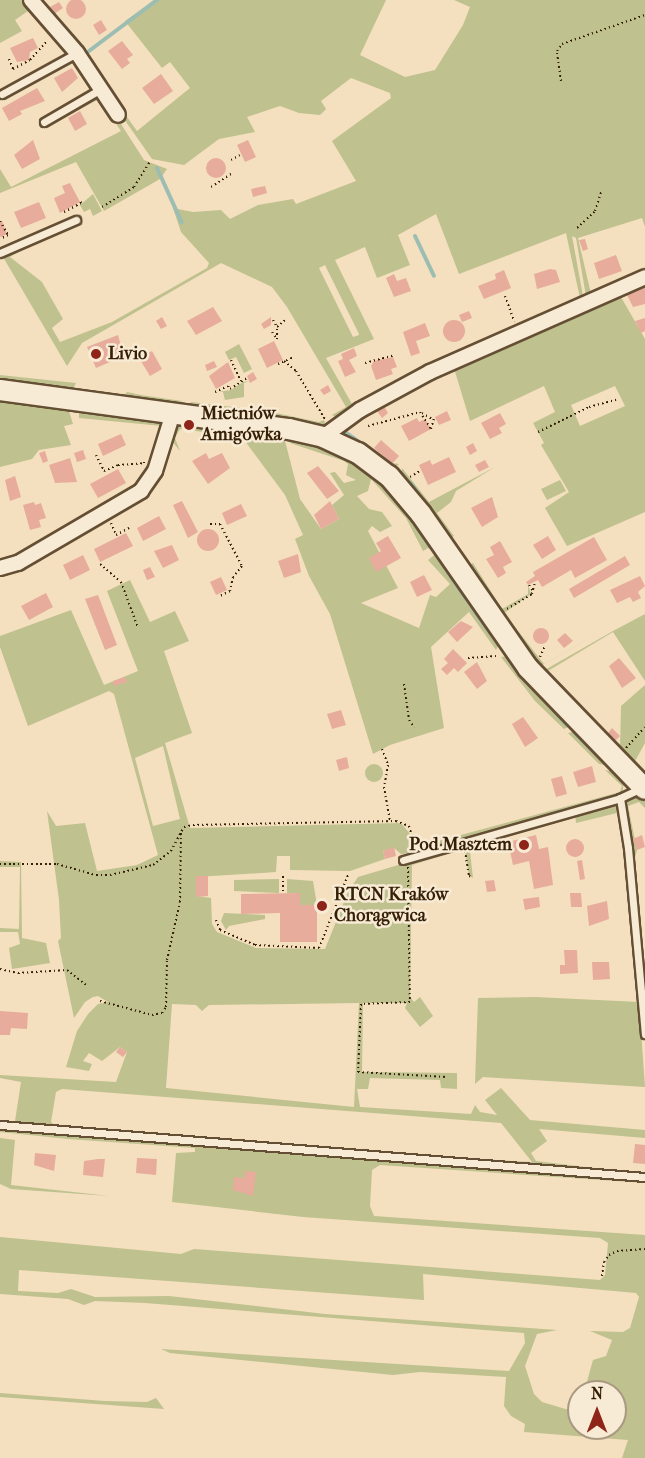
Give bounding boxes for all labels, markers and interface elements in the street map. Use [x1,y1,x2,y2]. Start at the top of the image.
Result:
place label: Livio [108,343,147,365]
marker: Livio [89,347,103,361]
place label: Mietniów Amigówka [201,404,282,446]
marker: Mietniów Amigówka [182,418,196,432]
place label: Pod Masztem [409,834,512,856]
marker: Pod Masztem [517,838,531,852]
place label: RTCN Kraków Chorągwica [334,885,448,928]
marker: RTCN Kraków Chorągwica [315,899,329,913]
north arrow [567,1380,627,1440]
text: N [591,1384,603,1403]

